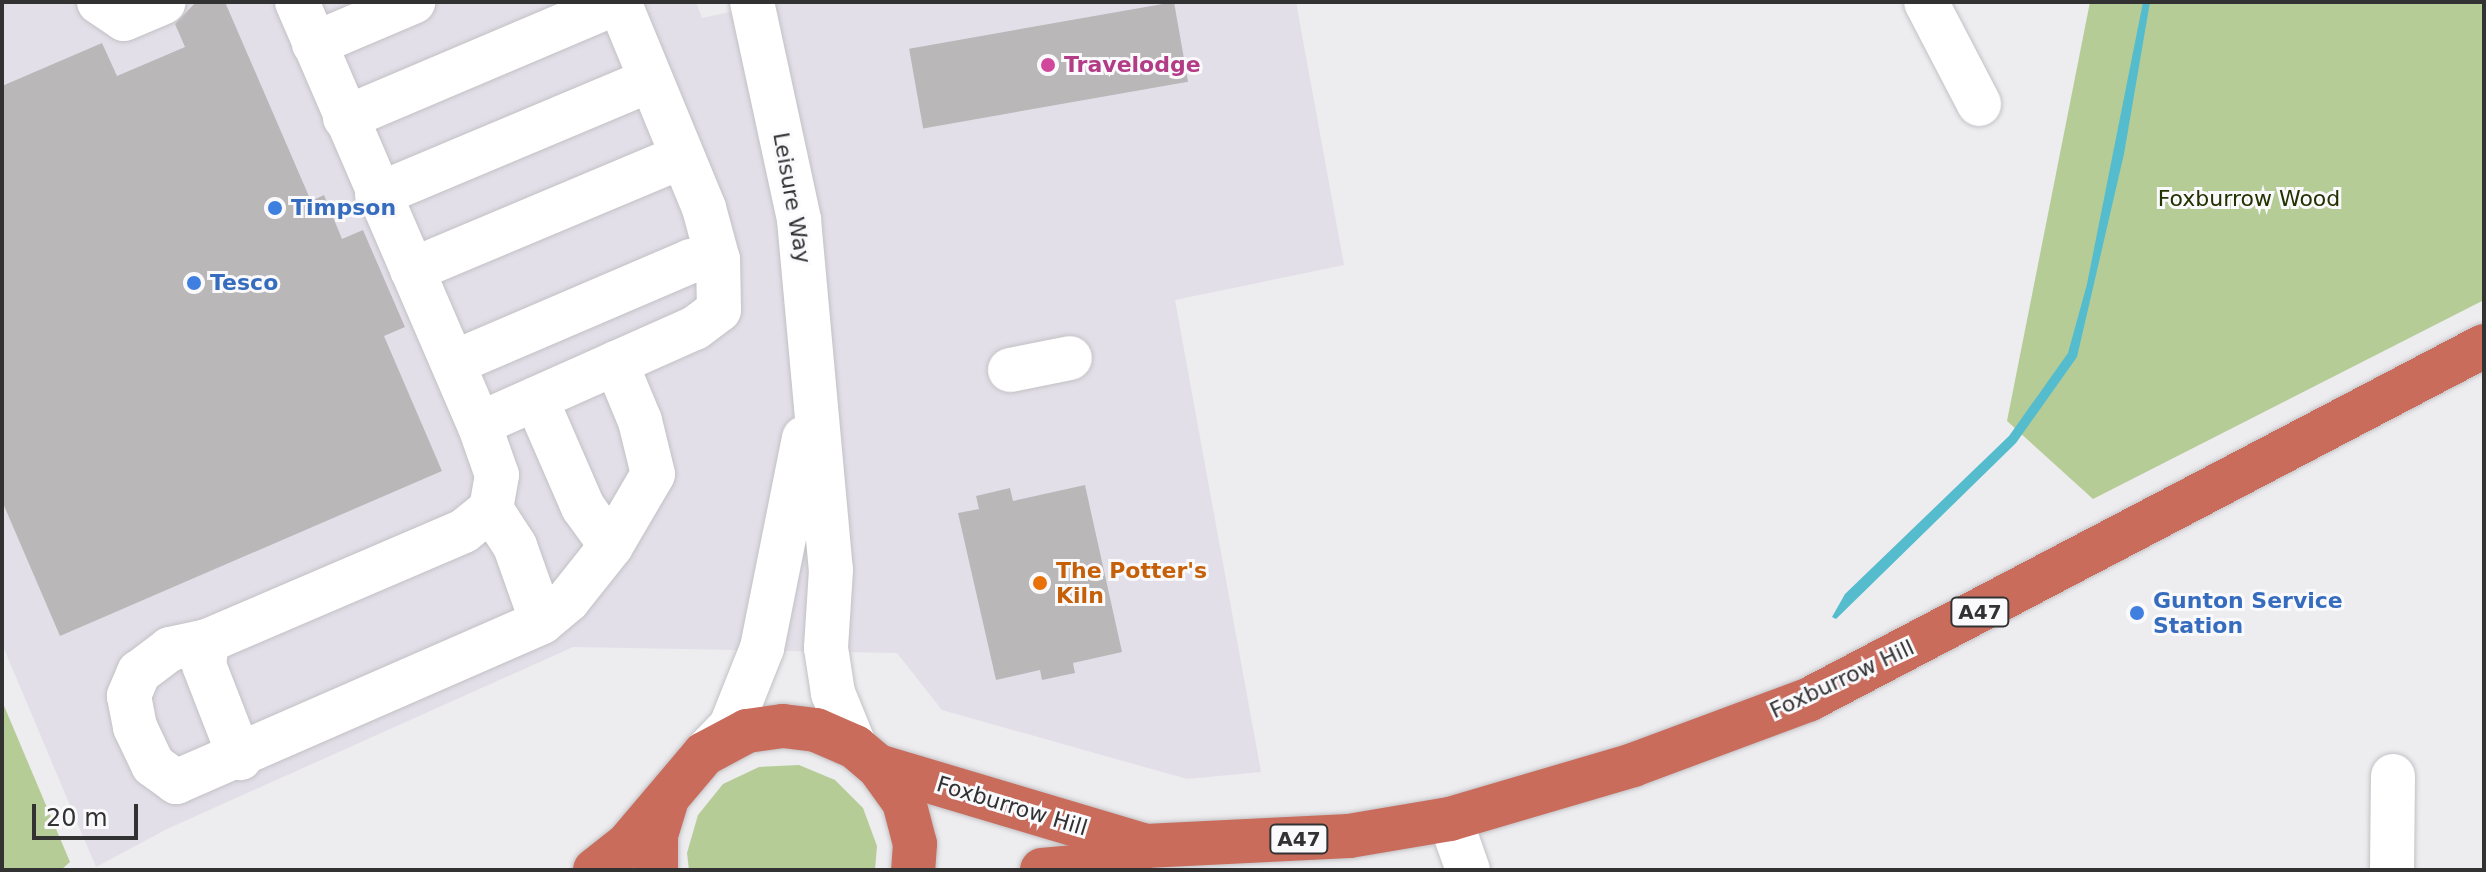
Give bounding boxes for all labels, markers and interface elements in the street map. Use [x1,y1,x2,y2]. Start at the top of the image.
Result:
place label: Travelodge [1064,52,1201,78]
marker: Travelodge [1039,56,1057,74]
street label: Leisure Way [767,130,817,266]
park label: Foxburrow Wood [2158,186,2340,212]
place label: Timpson [291,195,396,221]
marker: Timpson [266,199,284,217]
place label: Tesco [210,270,278,296]
marker: Tesco [185,274,203,292]
place label: The Potter's Kiln [1056,557,1207,608]
marker: The Potter's Kiln [1031,574,1049,592]
place label: Gunton Service Station [2153,587,2343,638]
road number: A47 [1950,596,2010,628]
marker: Gunton Service Station [2128,604,2146,622]
street label: Foxburrow Hill [1766,634,1918,724]
street label: Foxburrow Hill [933,771,1091,841]
scale bar [36,788,142,838]
text: 20 m [46,804,108,832]
road number: A47 [1269,823,1329,855]

